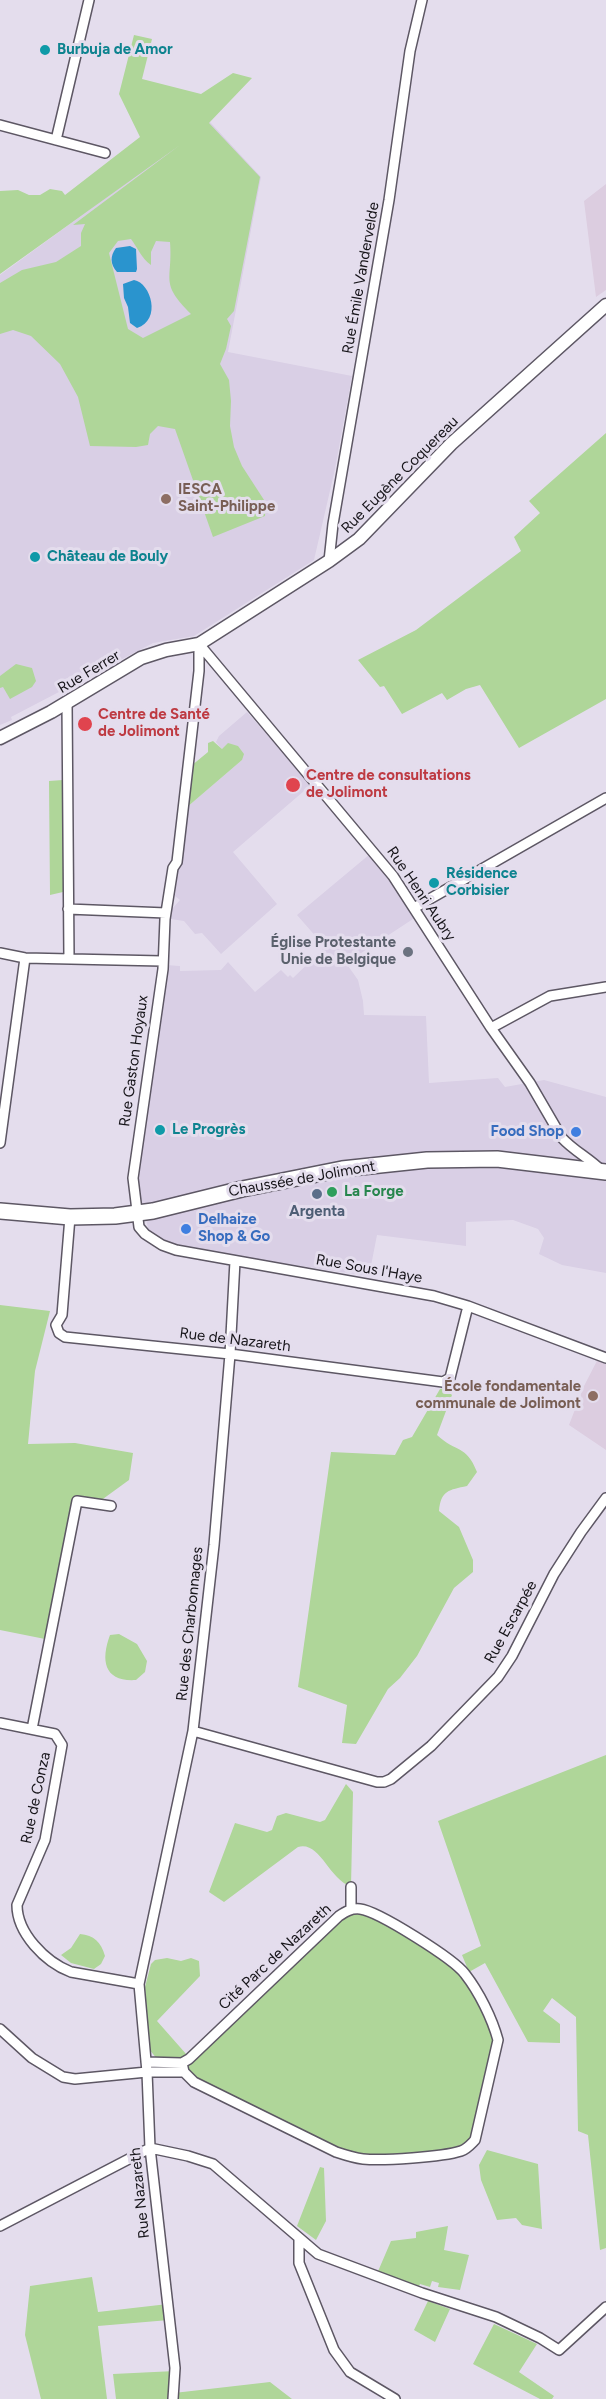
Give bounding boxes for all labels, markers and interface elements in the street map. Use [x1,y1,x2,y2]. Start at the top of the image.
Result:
place label: Burbuja de Amor [57,41,173,59]
marker: Burbuja de Amor [38,43,52,57]
street label: Rue Émile Vandervelde [339,201,383,355]
street label: Rue Eugène Coquereau [338,413,462,537]
place label: IESCA Saint-Philippe [178,481,275,516]
marker: IESCA Saint-Philippe [159,492,173,506]
place label: Château de Bouly [47,548,168,566]
marker: Château de Bouly [28,550,42,564]
street label: Rue Ferrer [55,646,123,698]
place label: Centre de Santé de Jolimont [98,706,210,741]
marker: Centre de Santé de Jolimont [76,715,94,733]
place label: Centre de consultations de Jolimont [306,767,471,802]
marker: Centre de consultations de Jolimont [284,776,302,794]
street label: Rue Henri Aubry [383,843,459,945]
place label: Résidence Corbisier [446,865,517,900]
marker: Résidence Corbisier [427,876,441,890]
place label: Église Protestante Unie de Belgique [270,934,396,969]
marker: Église Protestante Unie de Belgique [401,945,415,959]
street label: Rue Gaston Hoyaux [116,994,152,1128]
place label: Le Progrès [172,1121,245,1139]
marker: Le Progrès [153,1123,167,1137]
place label: Food Shop [491,1123,564,1141]
marker: Food Shop [569,1125,583,1139]
street label: Chaussée de Jolimont [227,1157,377,1201]
place label: La Forge [344,1183,404,1201]
marker: La Forge [325,1185,339,1199]
marker: Argenta [310,1187,324,1201]
place label: Argenta [289,1203,345,1221]
place label: Delhaize Shop & Go [198,1211,270,1246]
marker: Delhaize Shop & Go [179,1222,193,1236]
street label: Rue Sous l'Haye [314,1251,424,1287]
street label: Rue de Nazareth [178,1324,292,1356]
place label: École fondamentale communale de Jolimont [416,1378,581,1413]
marker: École fondamentale communale de Jolimont [586,1389,600,1403]
street label: Rue des Charbonnages [173,1546,207,1702]
street label: Rue Escarpée [481,1578,541,1666]
street label: Rue de Conza [18,1751,54,1845]
street label: Cité Parc de Nazareth [215,1900,335,2014]
street label: Rue Nazareth [126,2147,154,2239]

